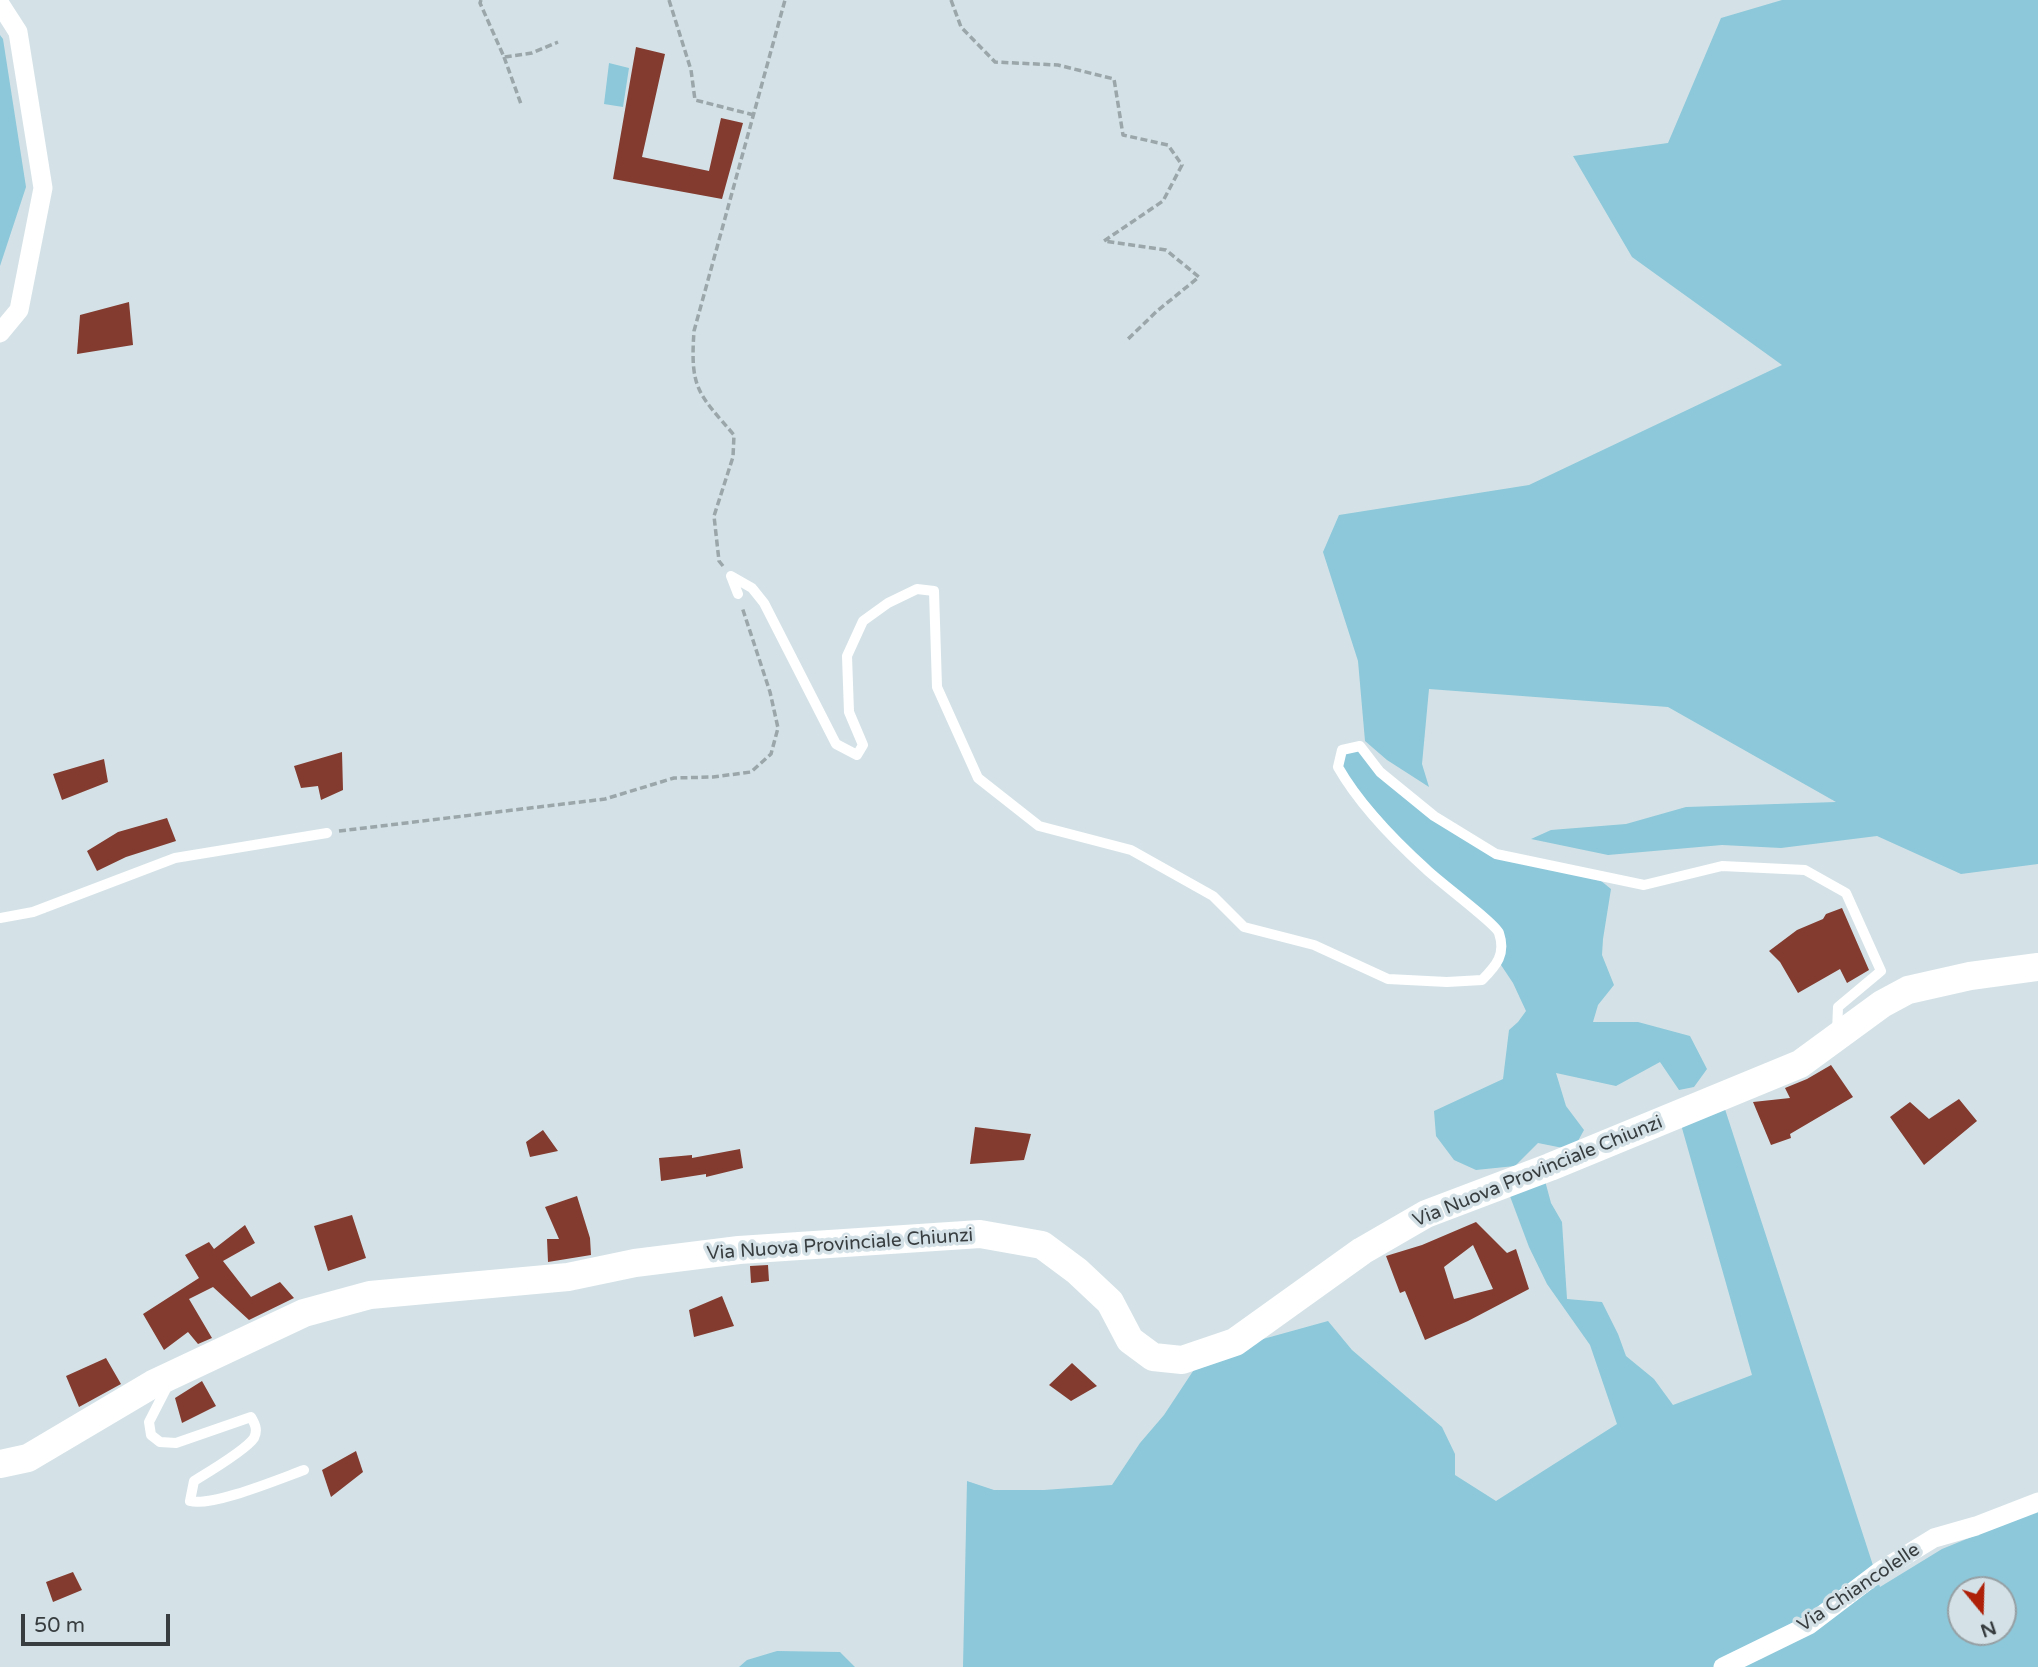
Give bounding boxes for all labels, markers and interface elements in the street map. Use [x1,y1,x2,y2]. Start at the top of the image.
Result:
street label: Via Nuova Provinciale Chiunzi [1410,1111,1666,1233]
street label: Via Nuova Provinciale Chiunzi [706,1224,974,1266]
street label: Via Chiancolelle [1794,1539,1924,1637]
north arrow [1947,1576,2017,1646]
scale bar [24,1600,173,1644]
text: 50 m [34,1613,85,1638]
text: N [1977,1616,1999,1642]

